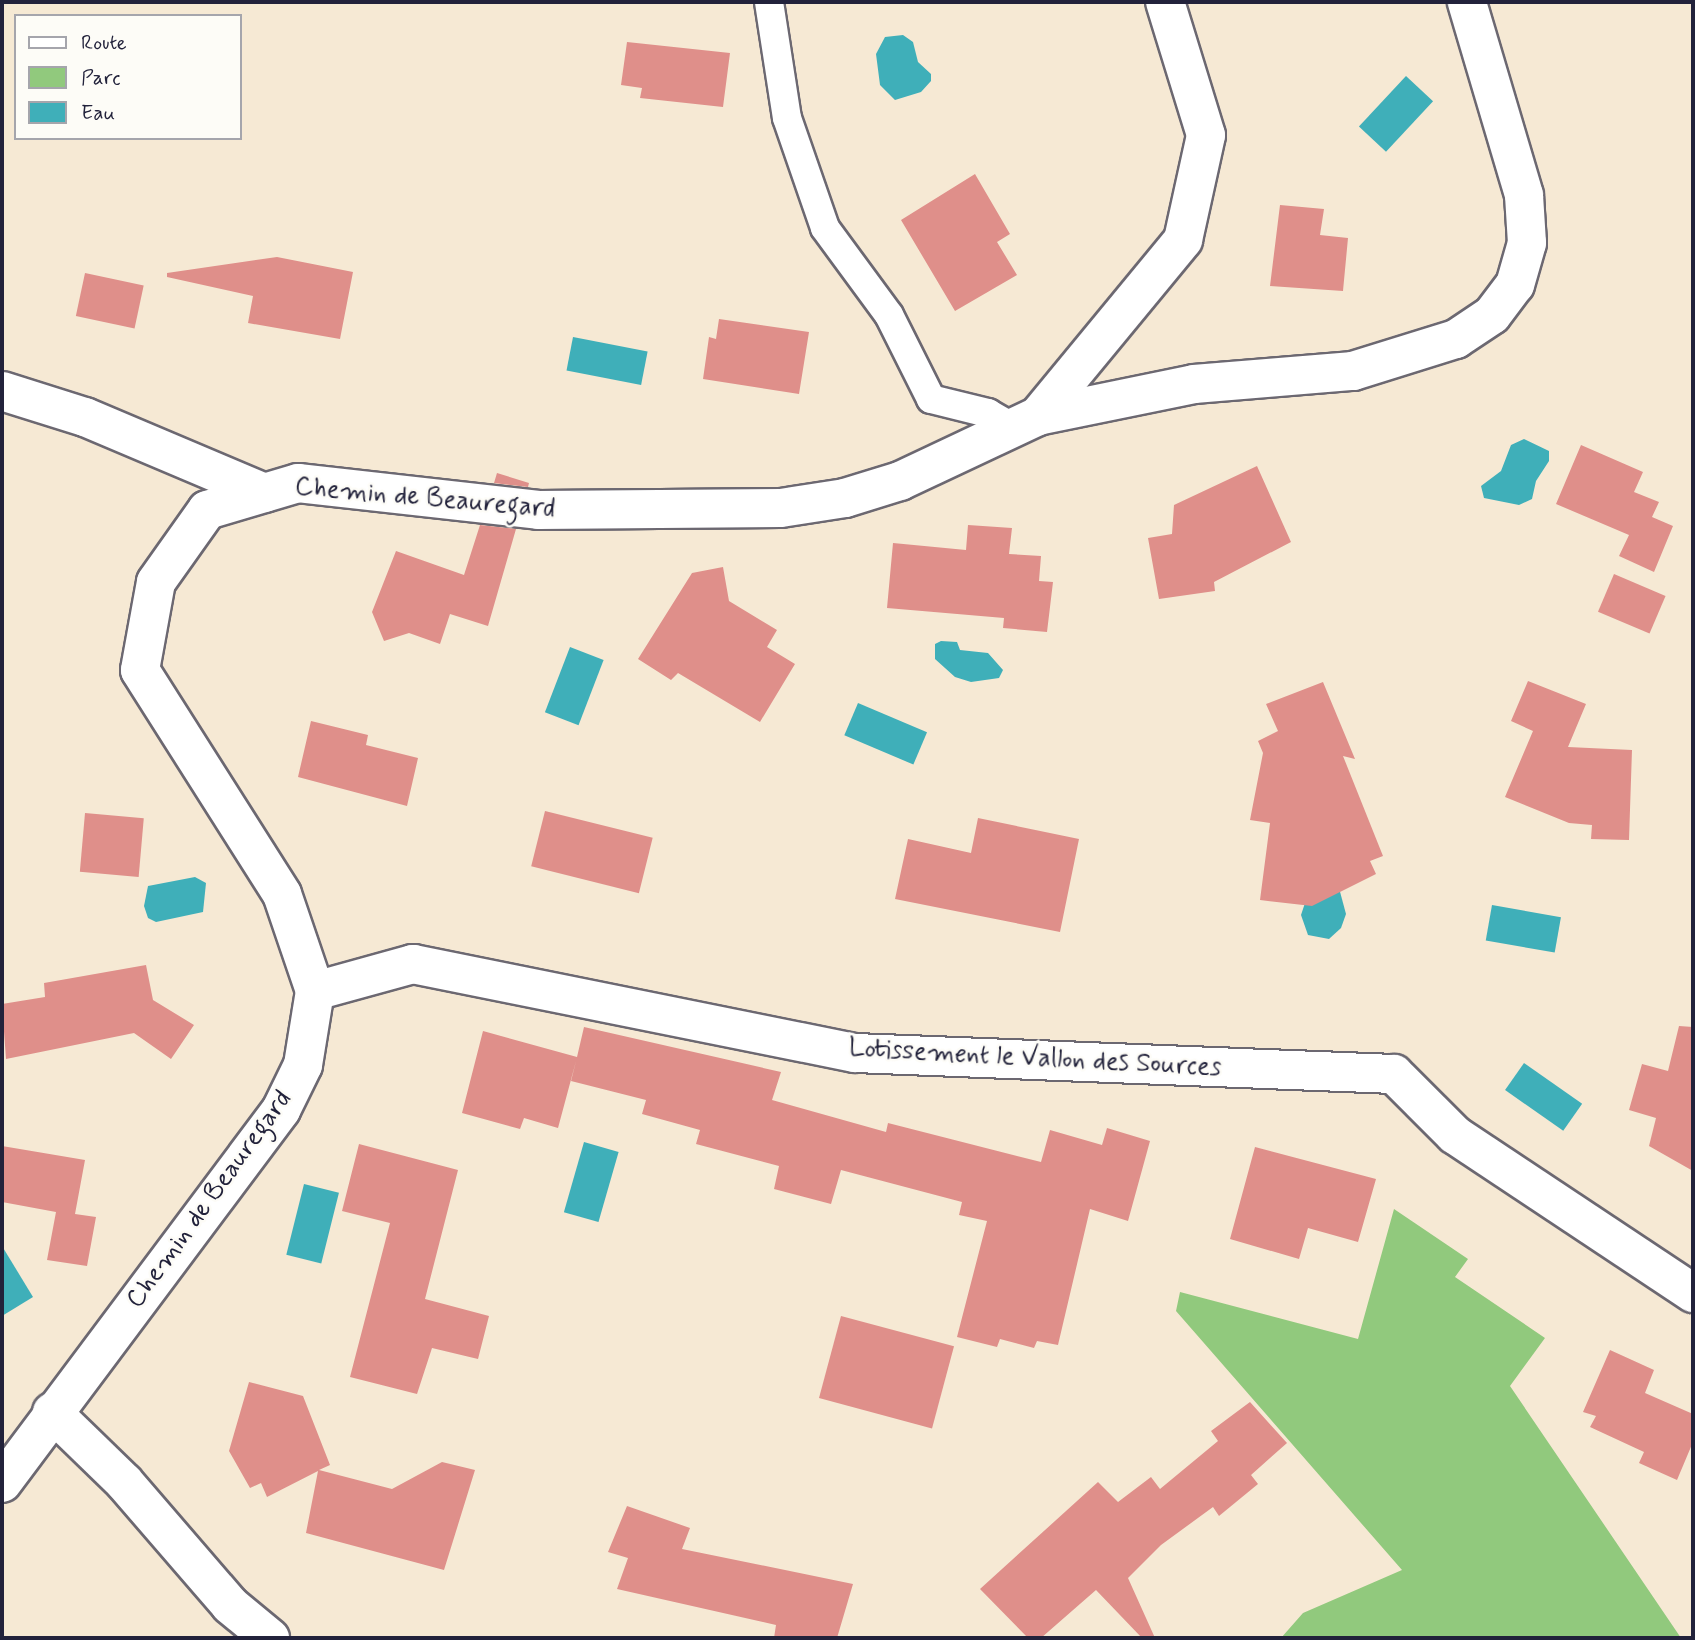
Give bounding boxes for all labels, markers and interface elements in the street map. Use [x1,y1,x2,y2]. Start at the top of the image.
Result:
legend [14,14,242,140]
text: Route [81,29,127,57]
text: Parc [81,64,121,92]
text: Eau [81,99,115,127]
street label: Chemin de Beauregard [294,472,556,526]
street label: Lotissement le Vallon des Sources [850,1034,1220,1084]
street label: Chemin de Beauregard [121,1086,299,1314]

